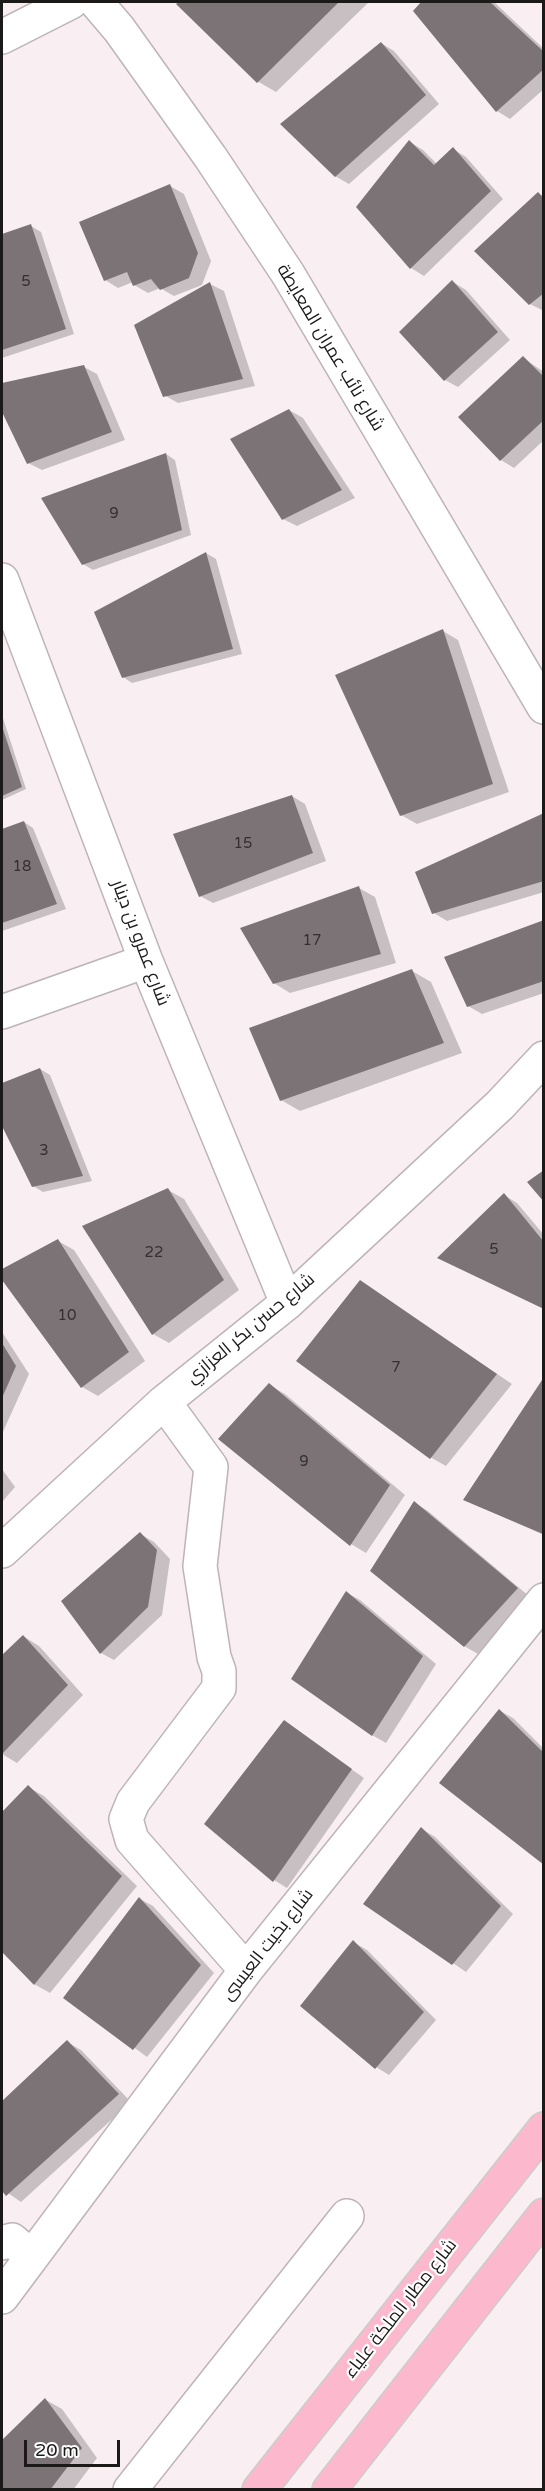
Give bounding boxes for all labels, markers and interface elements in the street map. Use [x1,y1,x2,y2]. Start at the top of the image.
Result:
street label: شارع نائب عمران المعايطة [272,261,388,435]
house number: 5 [21,273,31,291]
house number: 9 [109,505,119,523]
house number: 15 [234,835,252,853]
house number: 18 [13,858,31,876]
street label: شارع عمرو بن دينار [106,877,174,1009]
house number: 17 [303,932,321,950]
house number: 3 [39,1142,49,1160]
house number: 5 [489,1241,499,1259]
house number: 22 [145,1244,163,1262]
street label: شارع حسن بكر العزازي [182,1269,320,1389]
house number: 10 [58,1307,76,1325]
house number: 7 [391,1359,401,1377]
house number: 9 [299,1453,309,1471]
street label: شارع بخيت العيسى [218,1885,318,2005]
street label: شارع مطار الملكة علياء [340,2235,462,2383]
scale bar [27,2428,123,2466]
text: 20 m [35,2439,79,2461]

